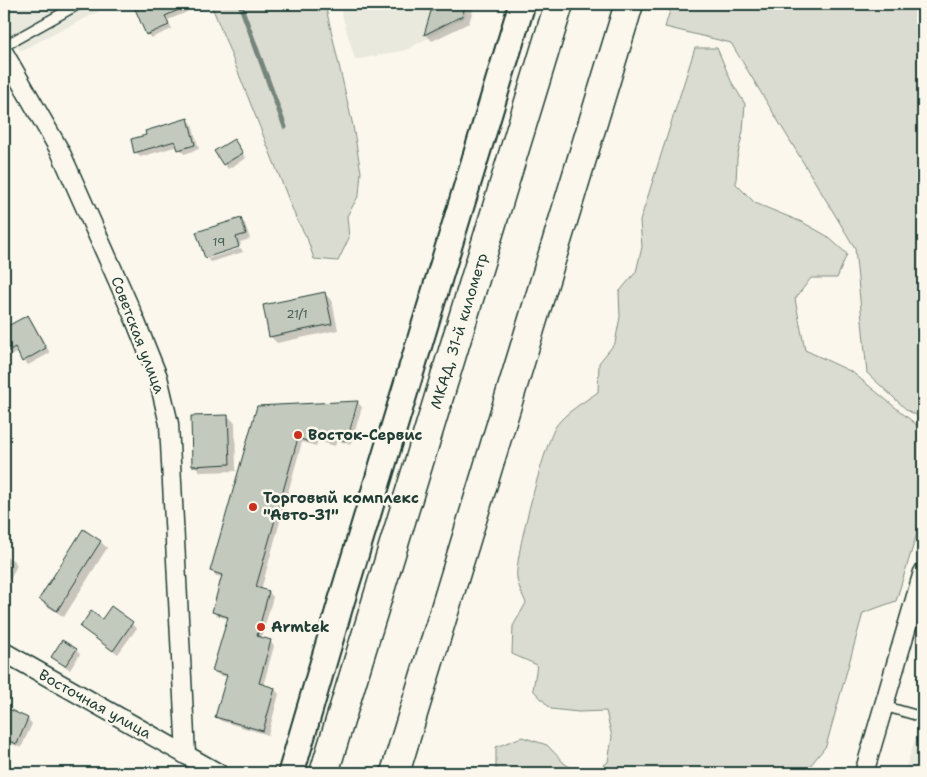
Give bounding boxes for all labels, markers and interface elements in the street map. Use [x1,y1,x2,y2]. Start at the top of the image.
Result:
house number: 19 [213,234,225,250]
street label: МКАД, 31-й километр [426,250,492,412]
street label: Советская улица [106,273,170,397]
house number: 21/1 [286,306,308,322]
place label: Восток-Сервис [308,425,423,445]
marker: Восток-Сервис [292,429,304,441]
place label: Торговый комплекс "Авто-31" [263,488,419,525]
marker: Торговый комплекс "Авто-31" [247,501,259,513]
place label: Armtek [271,617,330,637]
marker: Armtek [255,621,267,633]
street label: Восточная улица [35,665,156,744]

